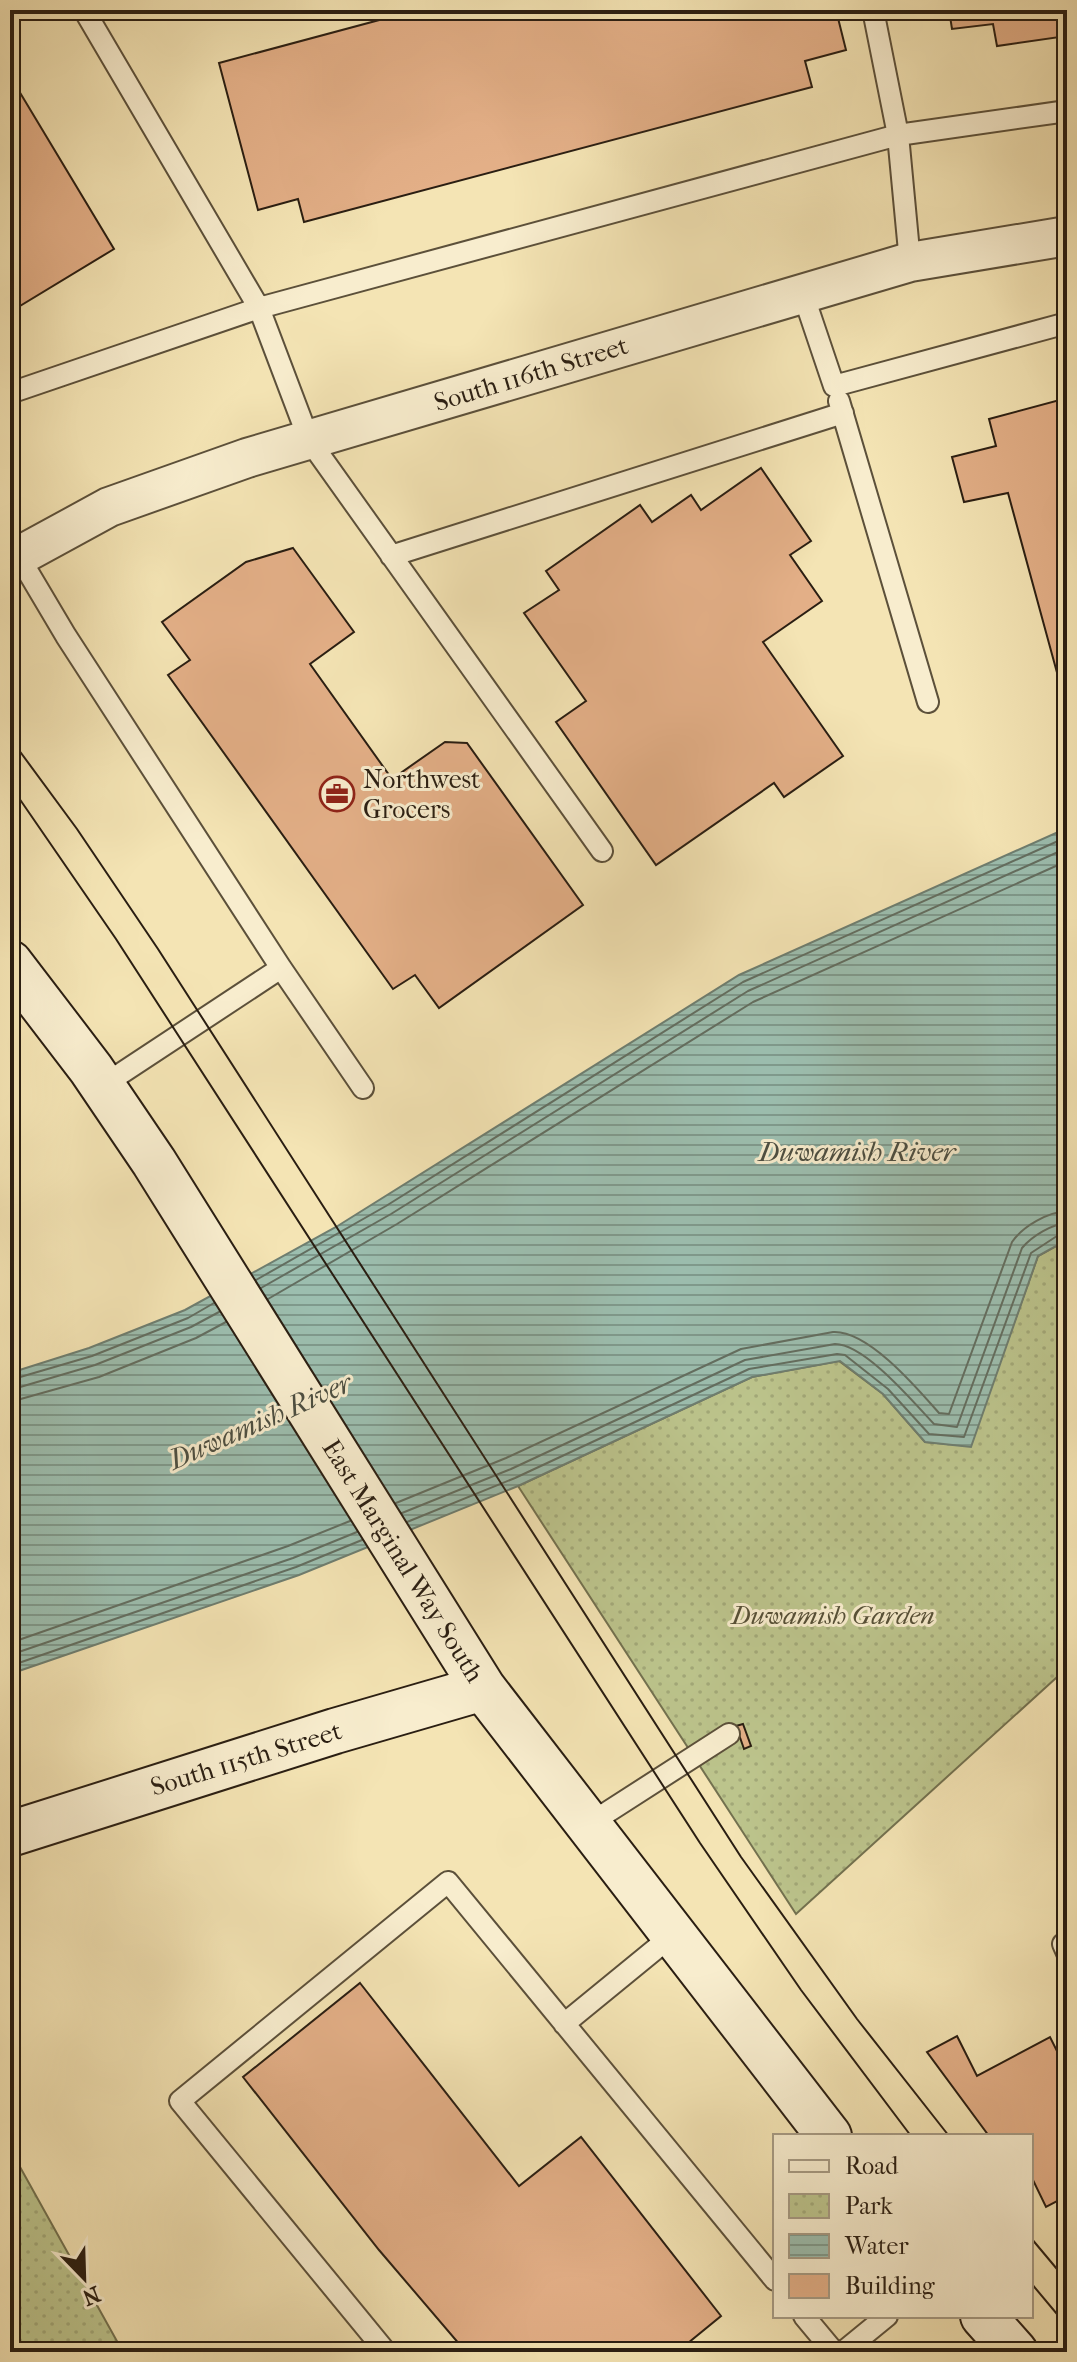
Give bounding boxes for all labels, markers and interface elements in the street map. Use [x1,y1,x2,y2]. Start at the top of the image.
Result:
street label: South 116th Street [430,330,632,418]
place label: Northwest Grocers [363,764,481,825]
office icon: Northwest Grocers [318,775,356,813]
water label: Duwamish River [757,1135,958,1168]
water label: Duwamish River [162,1365,359,1477]
street label: East Marginal Way South [316,1434,491,1688]
park label: Duwamish Garden [729,1600,935,1631]
street label: South 115th Street [147,1715,346,1803]
legend [773,2134,1033,2318]
text: Road [845,2152,899,2180]
text: Park [845,2192,893,2220]
text: Water [844,2232,909,2260]
north arrow [44,2238,124,2318]
text: Building [845,2272,936,2300]
text: N [78,2280,104,2311]

